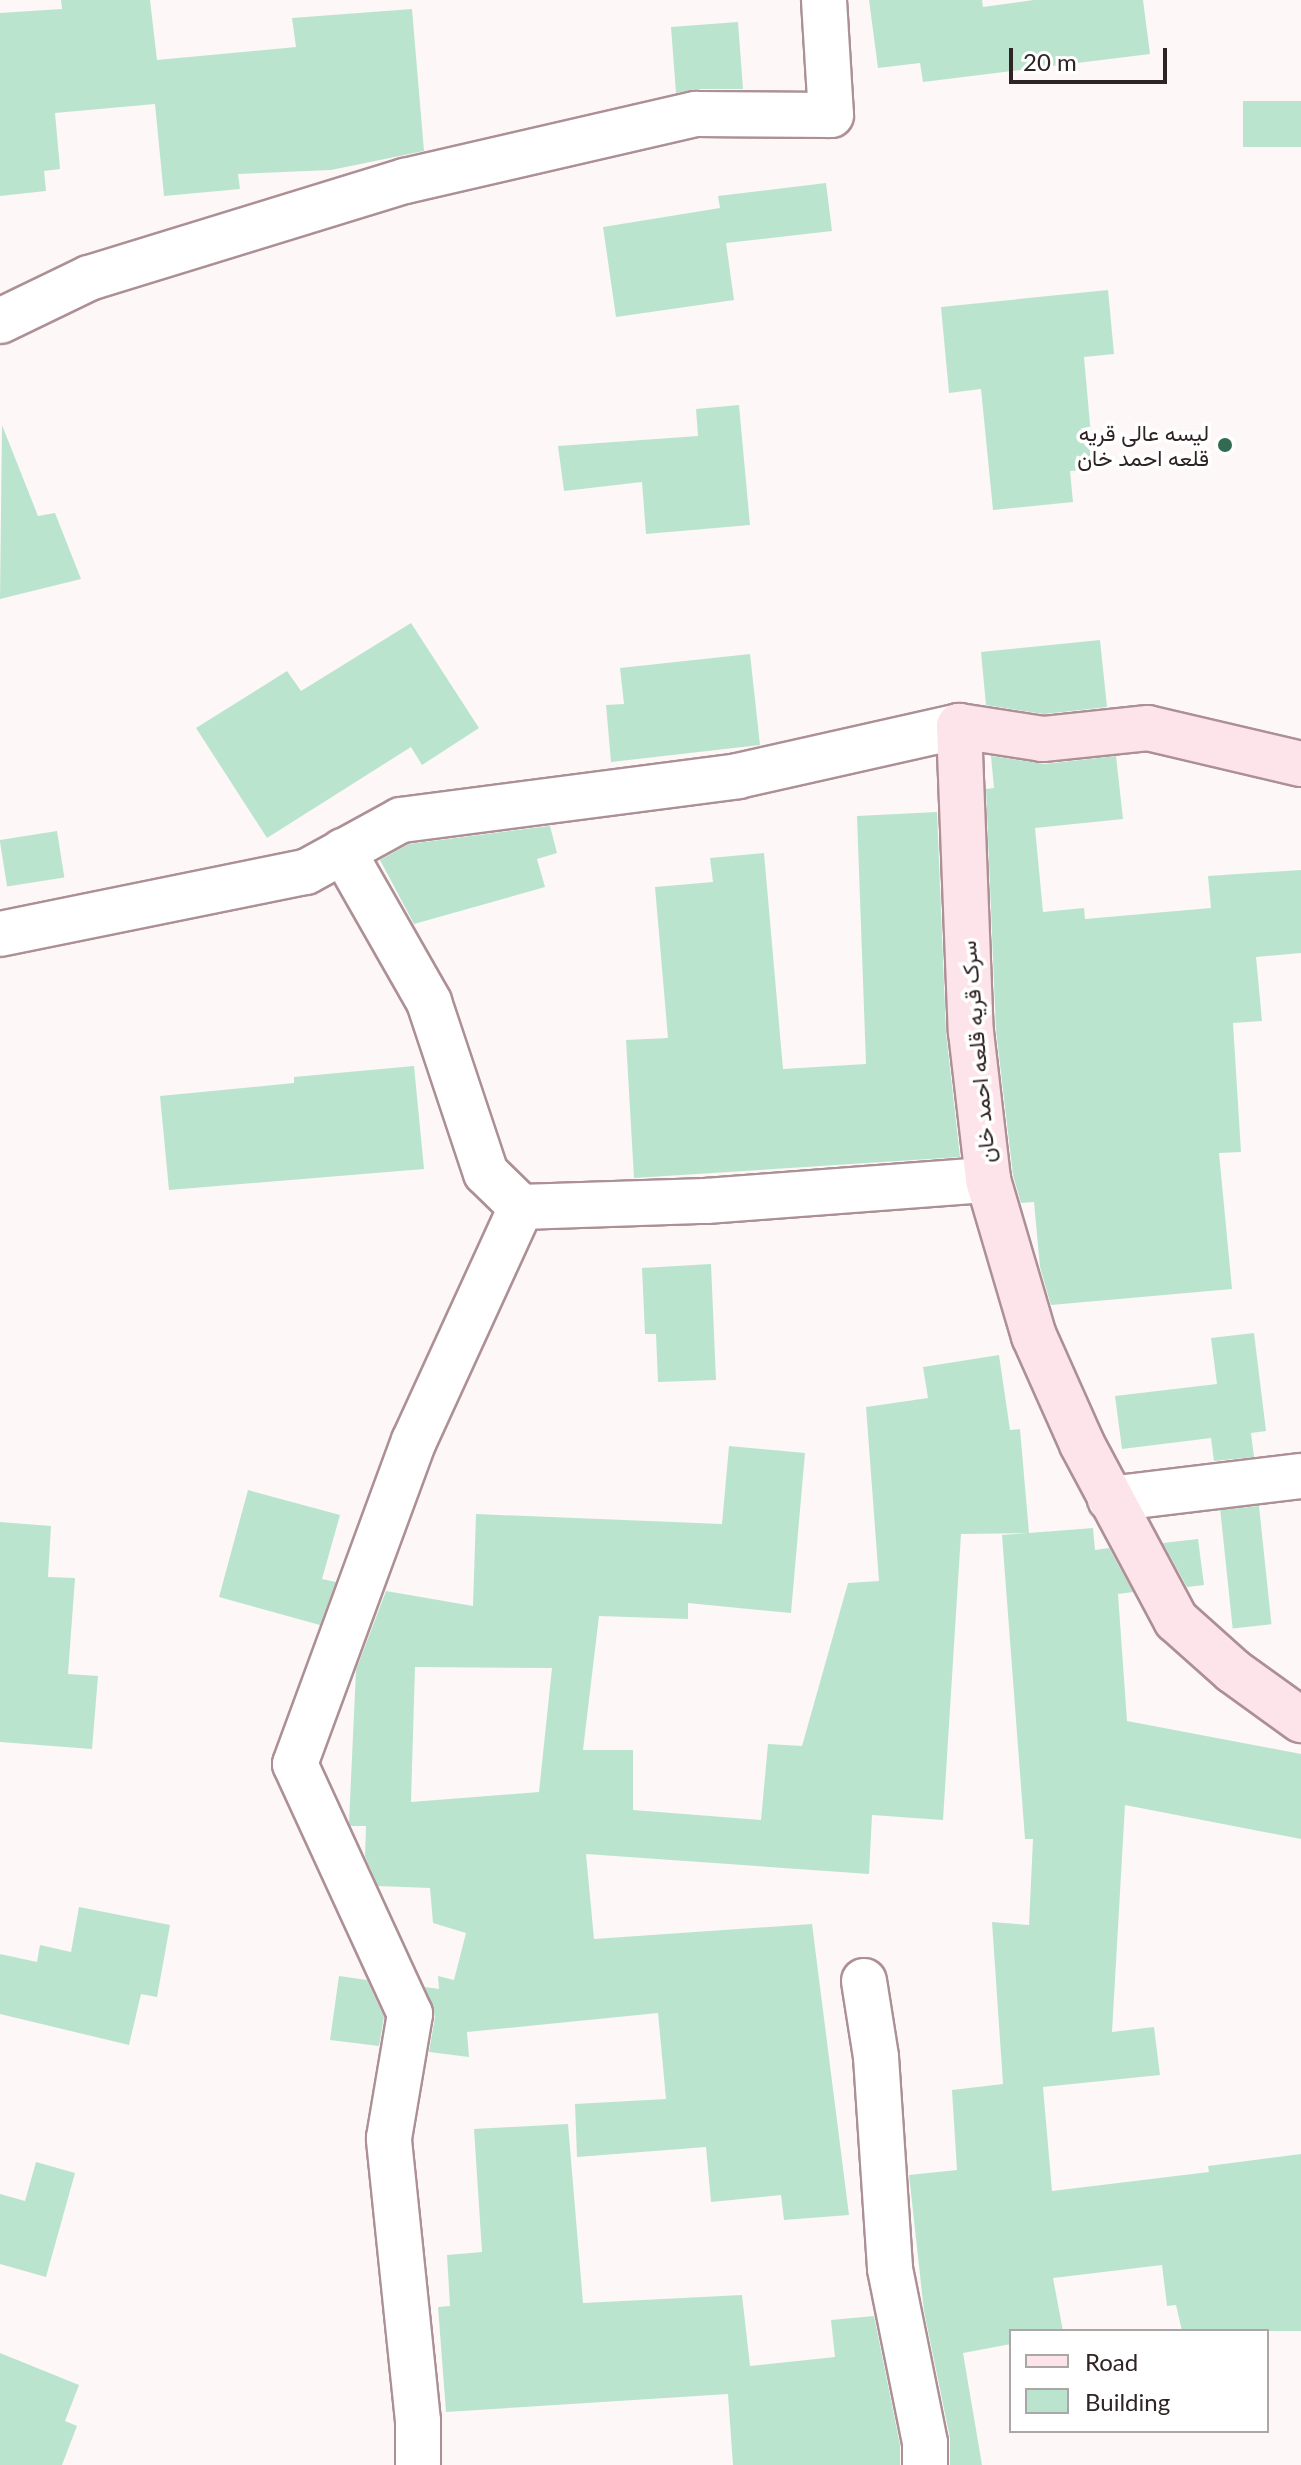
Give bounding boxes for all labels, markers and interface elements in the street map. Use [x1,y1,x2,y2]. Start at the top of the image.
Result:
scale bar [1013,32,1171,82]
text: 20 m [1023,47,1077,76]
place label: لیسه عالی قریه قلعه احمد خان [1077,419,1209,470]
marker: لیسه عالی قریه قلعه احمد خان [1216,436,1234,454]
street label: سرک قریه قلعه احمد خان [954,940,1000,1164]
legend [1009,2329,1269,2433]
text: Road [1085,2347,1138,2376]
text: Building [1085,2387,1170,2416]

